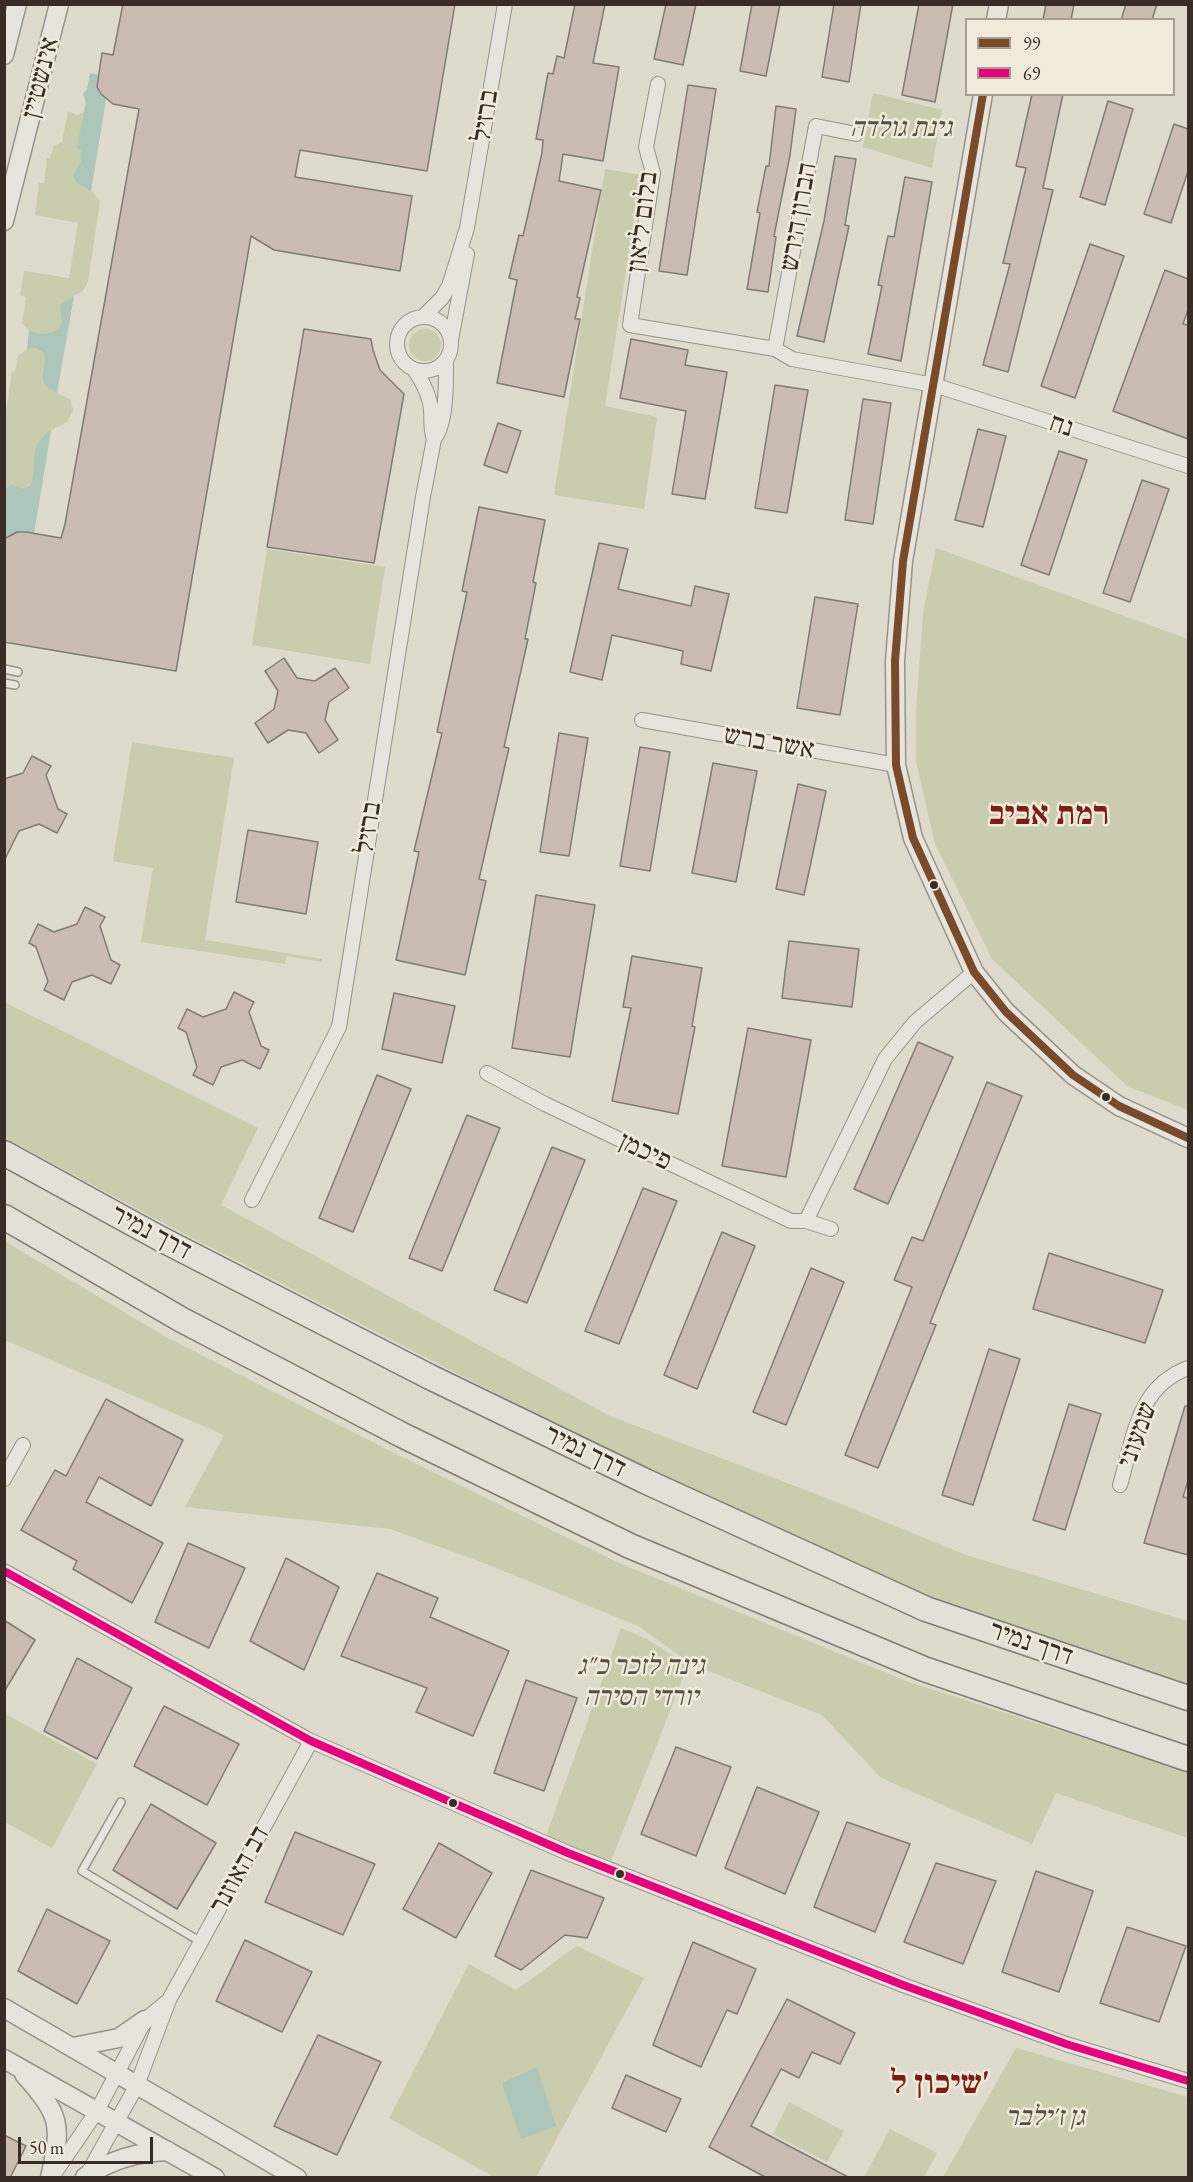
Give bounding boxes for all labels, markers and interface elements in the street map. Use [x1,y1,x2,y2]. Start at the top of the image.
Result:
legend [965,18,1175,96]
text: 99 [1023,32,1040,55]
street label: אינשטיין [15,34,67,122]
text: 69 [1023,62,1040,85]
street label: ברזיל [466,87,506,145]
park label: גינת גולדה [850,113,952,145]
street label: הברון הירש [774,160,824,274]
street label: בלום ליאון [621,170,665,274]
street label: נח [1045,407,1077,445]
street label: אשר ברש [721,719,817,767]
district label: רמת אביב [989,795,1109,835]
street label: ברזיל [349,799,389,857]
unlabelled marker [928,879,940,891]
unlabelled marker [1100,1091,1112,1103]
street label: פיכמן [613,1126,677,1178]
street label: דרך נמיר [105,1198,197,1268]
street label: שמעוני [1111,1398,1165,1472]
street label: דרך נמיר [539,1418,631,1486]
street label: דרך נמיר [985,1615,1077,1673]
park label: גינה לזכר כ"ג יורדי הסירה [577,1651,705,1714]
unlabelled marker [447,1797,459,1809]
street label: דב האוזנר [203,1821,277,1919]
unlabelled marker [614,1868,626,1880]
district label: שיכון ל' [890,2064,990,2104]
park label: גן ז'ילבר [1005,2102,1085,2134]
scale bar [21,2125,156,2163]
text: 50 m [29,2136,64,2159]

